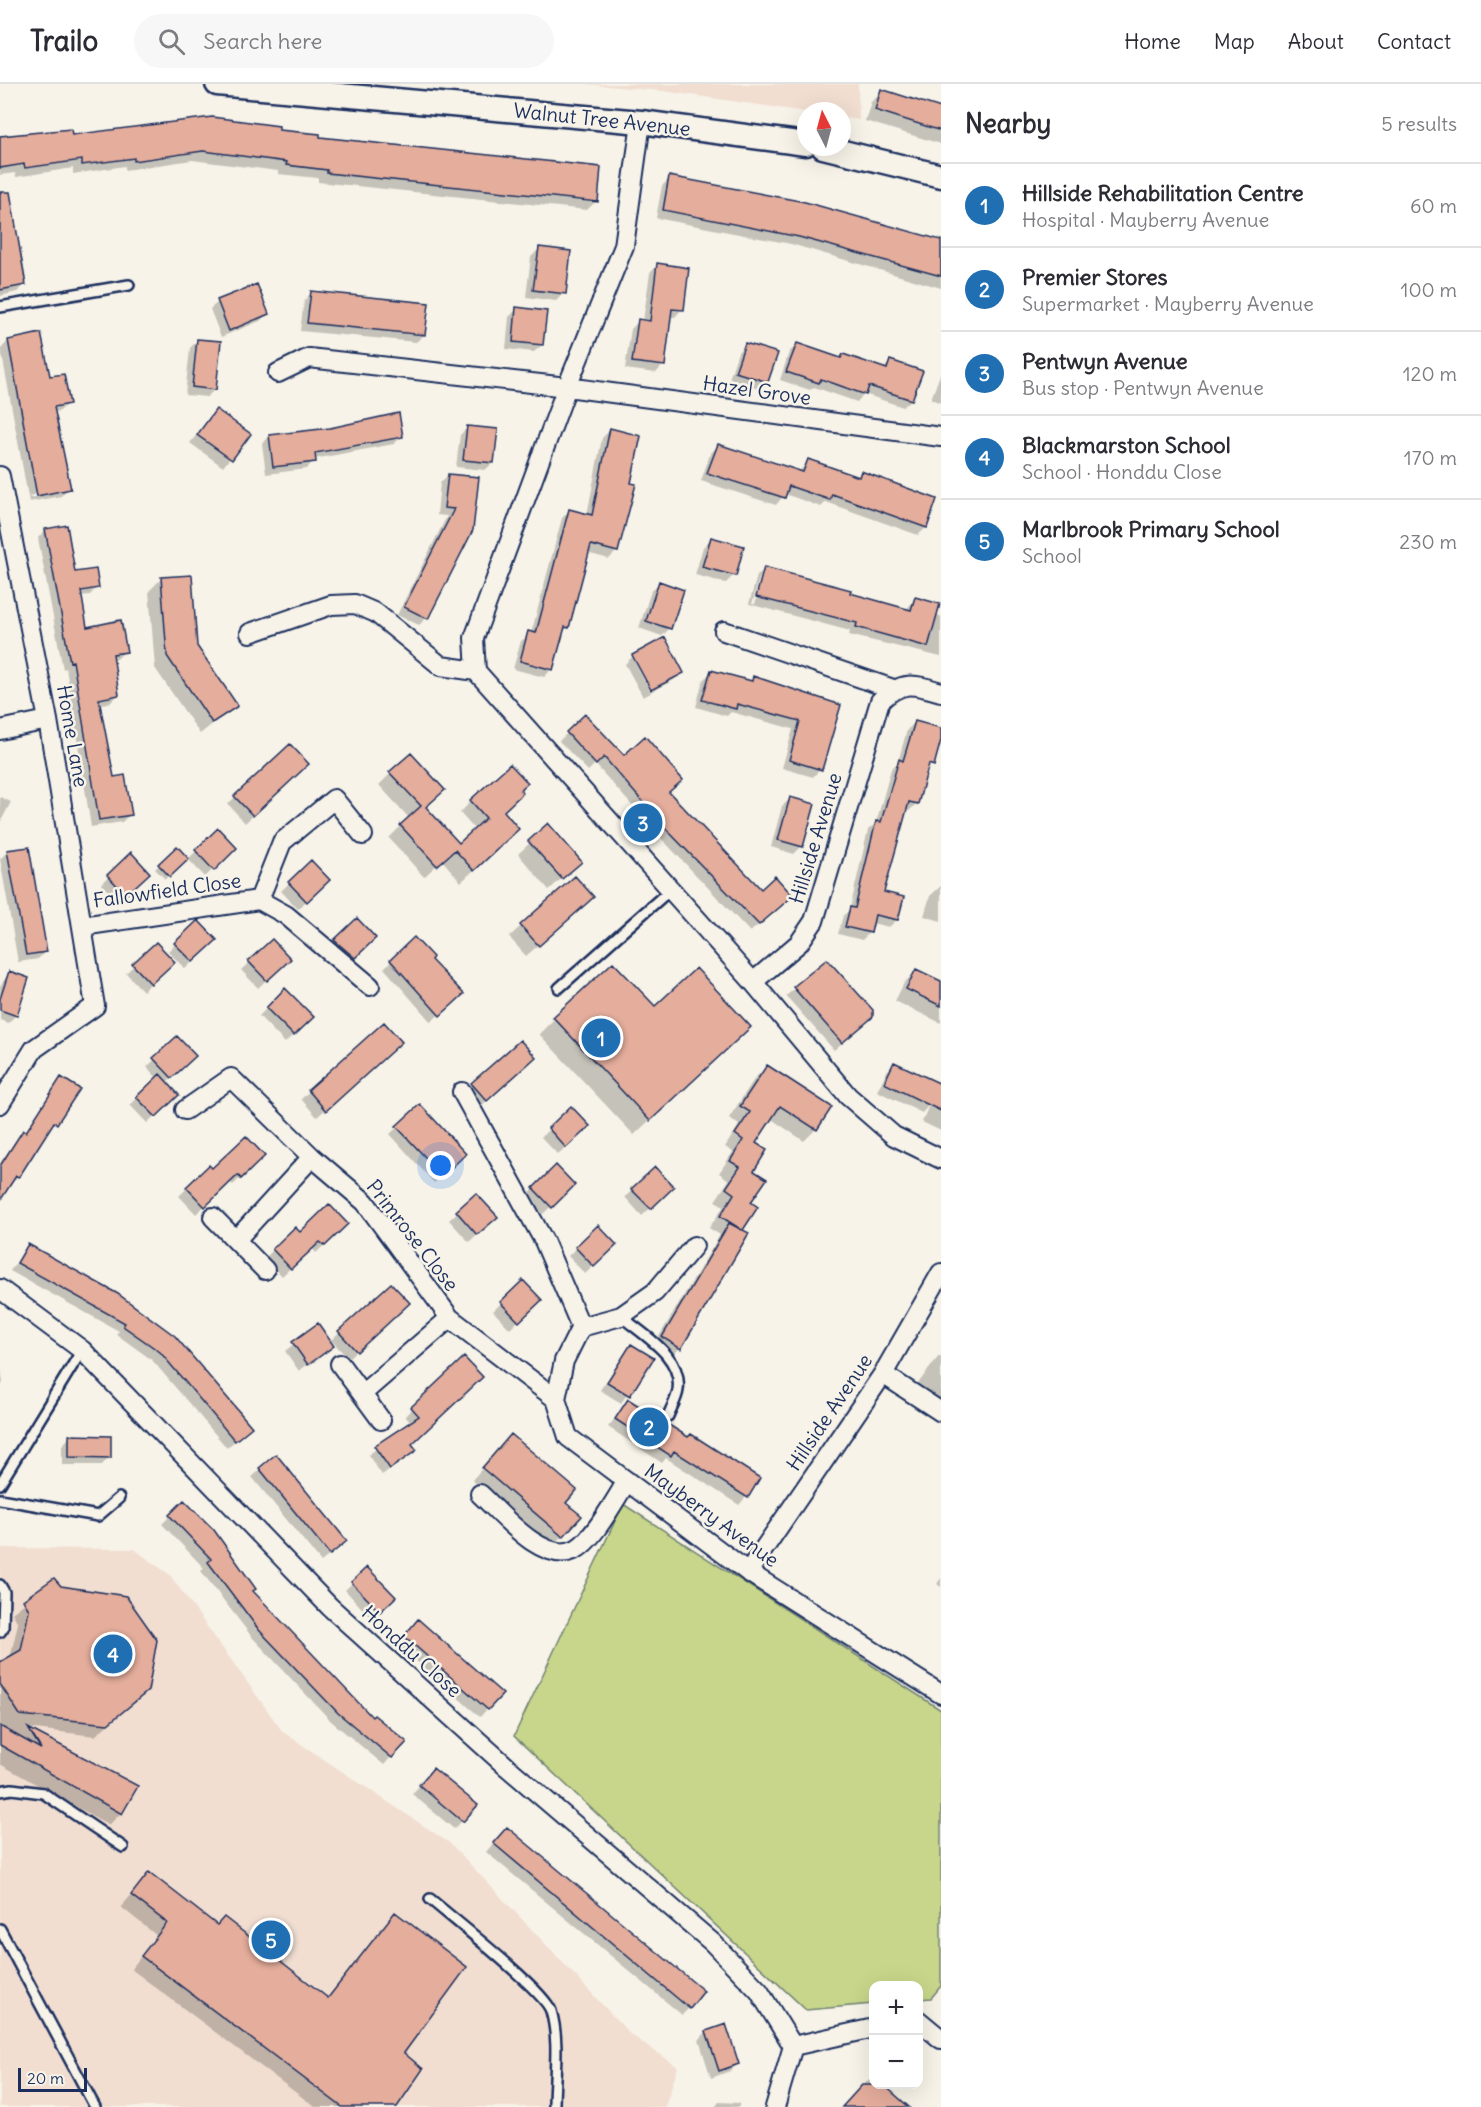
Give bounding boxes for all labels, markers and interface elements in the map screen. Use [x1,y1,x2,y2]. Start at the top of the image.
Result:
search box [134,14,554,68]
text: Trailo [30,23,98,59]
icon: search [155,25,188,58]
text: Search here [203,27,322,55]
text: Home [1124,28,1181,55]
text: Map [1214,28,1255,55]
text: About [1288,28,1344,55]
text: Contact [1377,28,1451,55]
street label: Walnut Tree Avenue [512,97,692,141]
north arrow [797,102,851,156]
text: Nearby [965,107,1051,140]
text: 5 results [1381,111,1457,136]
text: Hillside Rehabilitation Centre [1022,179,1304,207]
text: 1 [981,193,988,218]
text: 60 m [1410,193,1457,218]
text: Hospital · Mayberry Avenue [1022,207,1269,232]
text: Premier Stores [1022,263,1168,291]
text: 2 [979,277,990,302]
text: 100 m [1400,277,1457,302]
text: Supermarket · Mayberry Avenue [1022,291,1314,316]
text: Pentwyn Avenue [1022,347,1188,375]
text: 3 [979,361,990,386]
text: 120 m [1403,361,1457,386]
street label: Hazel Grove [701,370,813,410]
text: Bus stop · Pentwyn Avenue [1022,375,1264,400]
text: Blackmarston School [1022,431,1231,459]
text: 4 [979,445,990,470]
text: 170 m [1404,445,1457,470]
text: School · Honddu Close [1022,459,1222,484]
text: Marlbrook Primary School [1022,515,1280,543]
text: 5 [979,529,990,554]
text: 230 m [1399,529,1457,554]
text: School [1022,543,1082,568]
street label: Home Lane [52,683,94,789]
street label: Hillside Avenue [783,769,847,907]
pin: 3 [624,800,662,846]
street label: Fallowfield Close [91,867,243,913]
pin: 1 [582,1016,620,1060]
your location [426,1151,455,1180]
street label: Primrose Close [362,1174,464,1296]
street label: Hillside Avenue [781,1349,877,1475]
pin: 2 [630,1404,668,1450]
street label: Mayberry Avenue [640,1458,784,1572]
street label: Honddu Close [357,1600,467,1702]
pin: 4 [94,1632,132,1676]
pin: 5 [252,1918,290,1962]
map controls [869,1981,923,2089]
button: + [869,1981,923,2035]
button: − [869,2035,923,2089]
scale bar [18,2065,87,2092]
text: 20 m [27,2068,64,2088]

